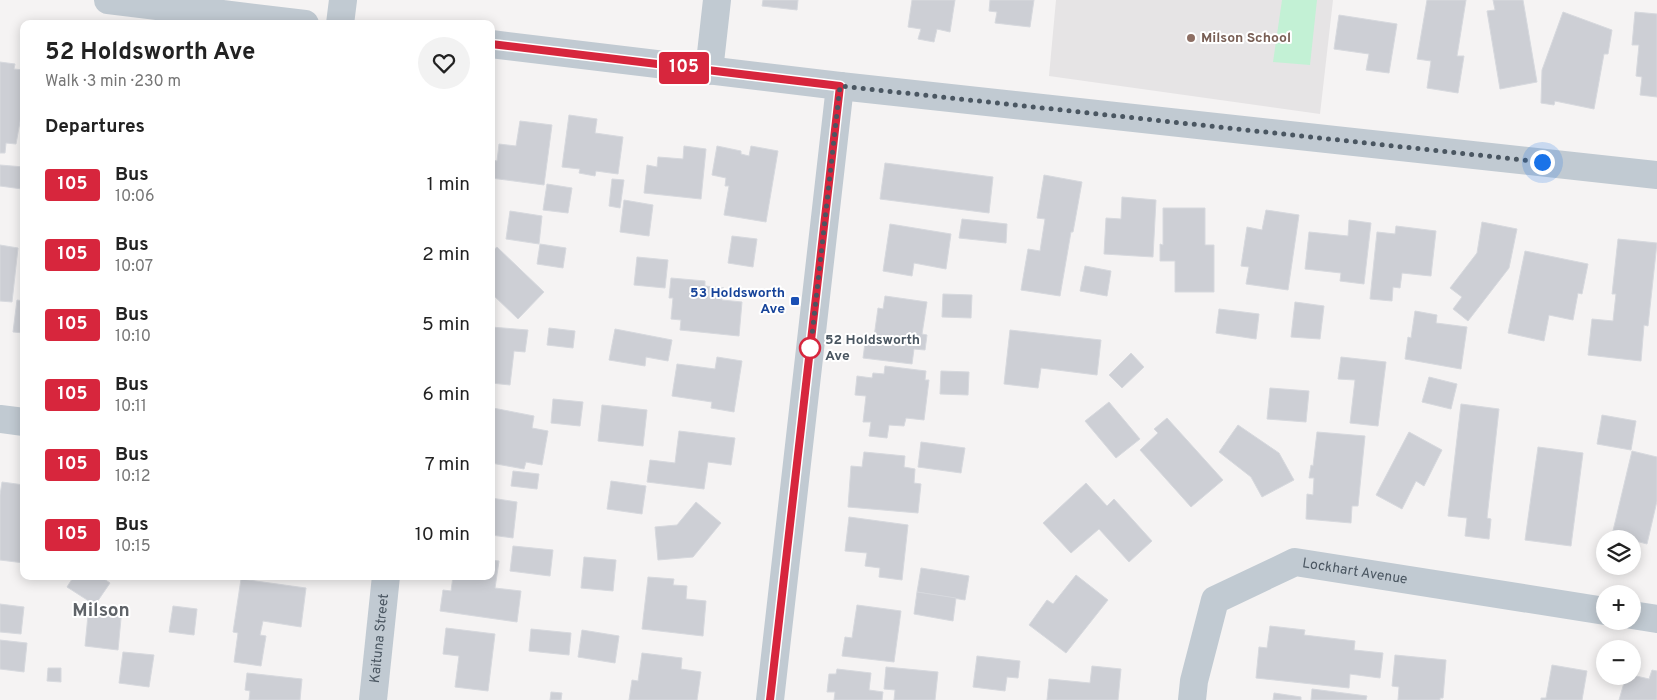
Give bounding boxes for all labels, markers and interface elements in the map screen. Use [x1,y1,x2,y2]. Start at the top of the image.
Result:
place label: Milson School [1201,30,1291,47]
marker: Milson School [1185,32,1197,44]
button: heart [418,37,470,89]
text: 52 Holdsworth Ave [45,38,255,68]
line badge: 105 [655,52,713,84]
text: 105 [669,56,699,79]
text: Walk · 3 min · 230 m [45,72,181,92]
text: Departures [45,115,145,139]
your location [1530,150,1555,175]
text: Bus [115,163,149,187]
text: 105 [57,173,88,196]
text: 1 min [427,173,470,197]
text: 10:06 [115,187,155,207]
text: Bus [115,233,149,257]
text: 105 [57,243,88,266]
text: 2 min [422,243,470,267]
text: 10:07 [115,257,153,277]
place label: 53 Holdsworth Ave [690,285,785,318]
marker: 53 Holdsworth Ave [789,295,801,307]
text: Bus [115,303,149,327]
text: 105 [57,313,88,336]
text: 5 min [422,313,470,337]
text: 10:10 [115,327,151,347]
place label: 52 Holdsworth Ave [825,332,920,365]
marker: 52 Holdsworth Ave [799,337,821,359]
text: Bus [115,373,149,397]
text: 105 [57,383,88,406]
text: 6 min [423,383,470,407]
text: 10:11 [115,397,147,417]
text: Bus [115,443,149,467]
text: 105 [57,453,88,476]
text: 7 min [425,453,470,477]
text: 10:12 [115,467,151,487]
text: Bus [115,513,149,537]
text: 105 [57,523,88,546]
text: 10 min [415,523,470,547]
map controls [1596,530,1641,685]
button: layers [1596,530,1641,575]
text: 10:15 [115,537,151,557]
street label: Lockhart Avenue [1301,555,1409,588]
button: + [1596,585,1641,630]
street label: Kaituna Street [366,593,393,684]
district label: Milson [72,599,130,623]
button: − [1596,640,1641,685]

